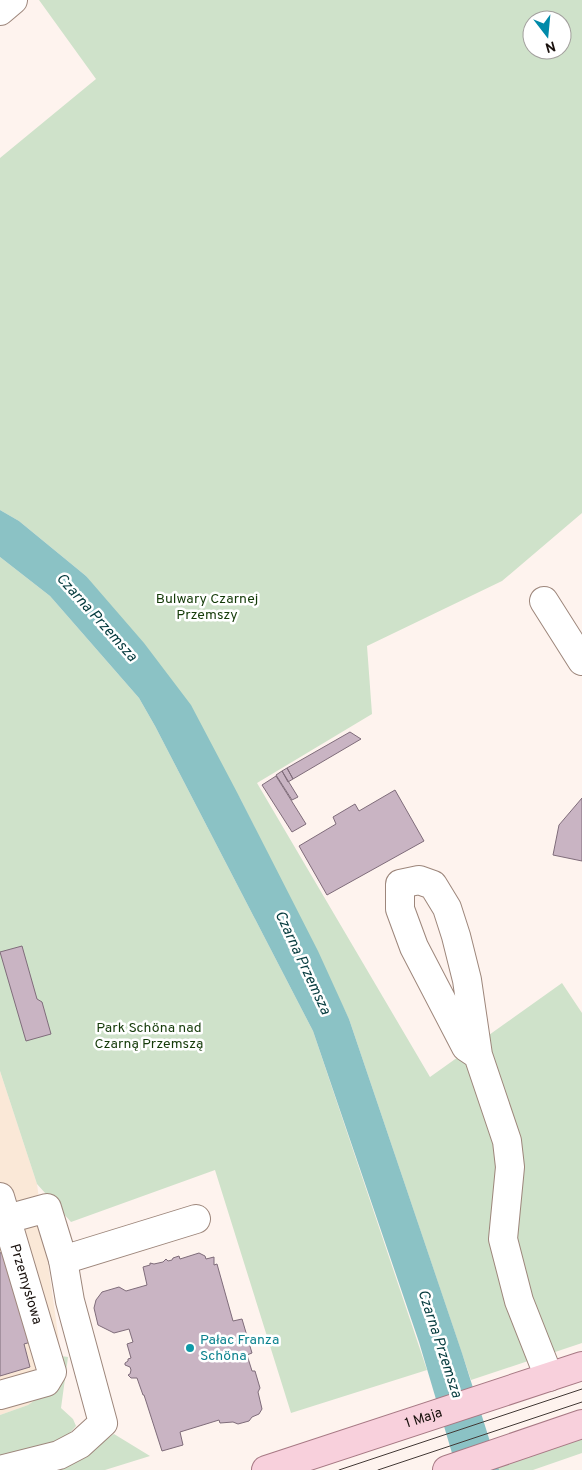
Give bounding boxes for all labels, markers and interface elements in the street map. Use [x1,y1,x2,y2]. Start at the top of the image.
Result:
north arrow [522,10,572,60]
text: N [543,36,557,56]
water label: Czarna Przemsza [51,570,141,666]
park label: Bulwary Czarnej Przemszy [156,591,258,624]
water label: Czarna Przemsza [270,908,334,1018]
park label: Park Schöna nad Czarną Przemszą [95,1020,203,1053]
street label: Przemysłowa [6,1242,46,1326]
water label: Czarna Przemsza [413,1288,465,1401]
place label: Pałac Franza Schöna [200,1332,279,1365]
marker: Pałac Franza Schöna [184,1342,196,1354]
street label: 1 Maja [403,1404,444,1432]

